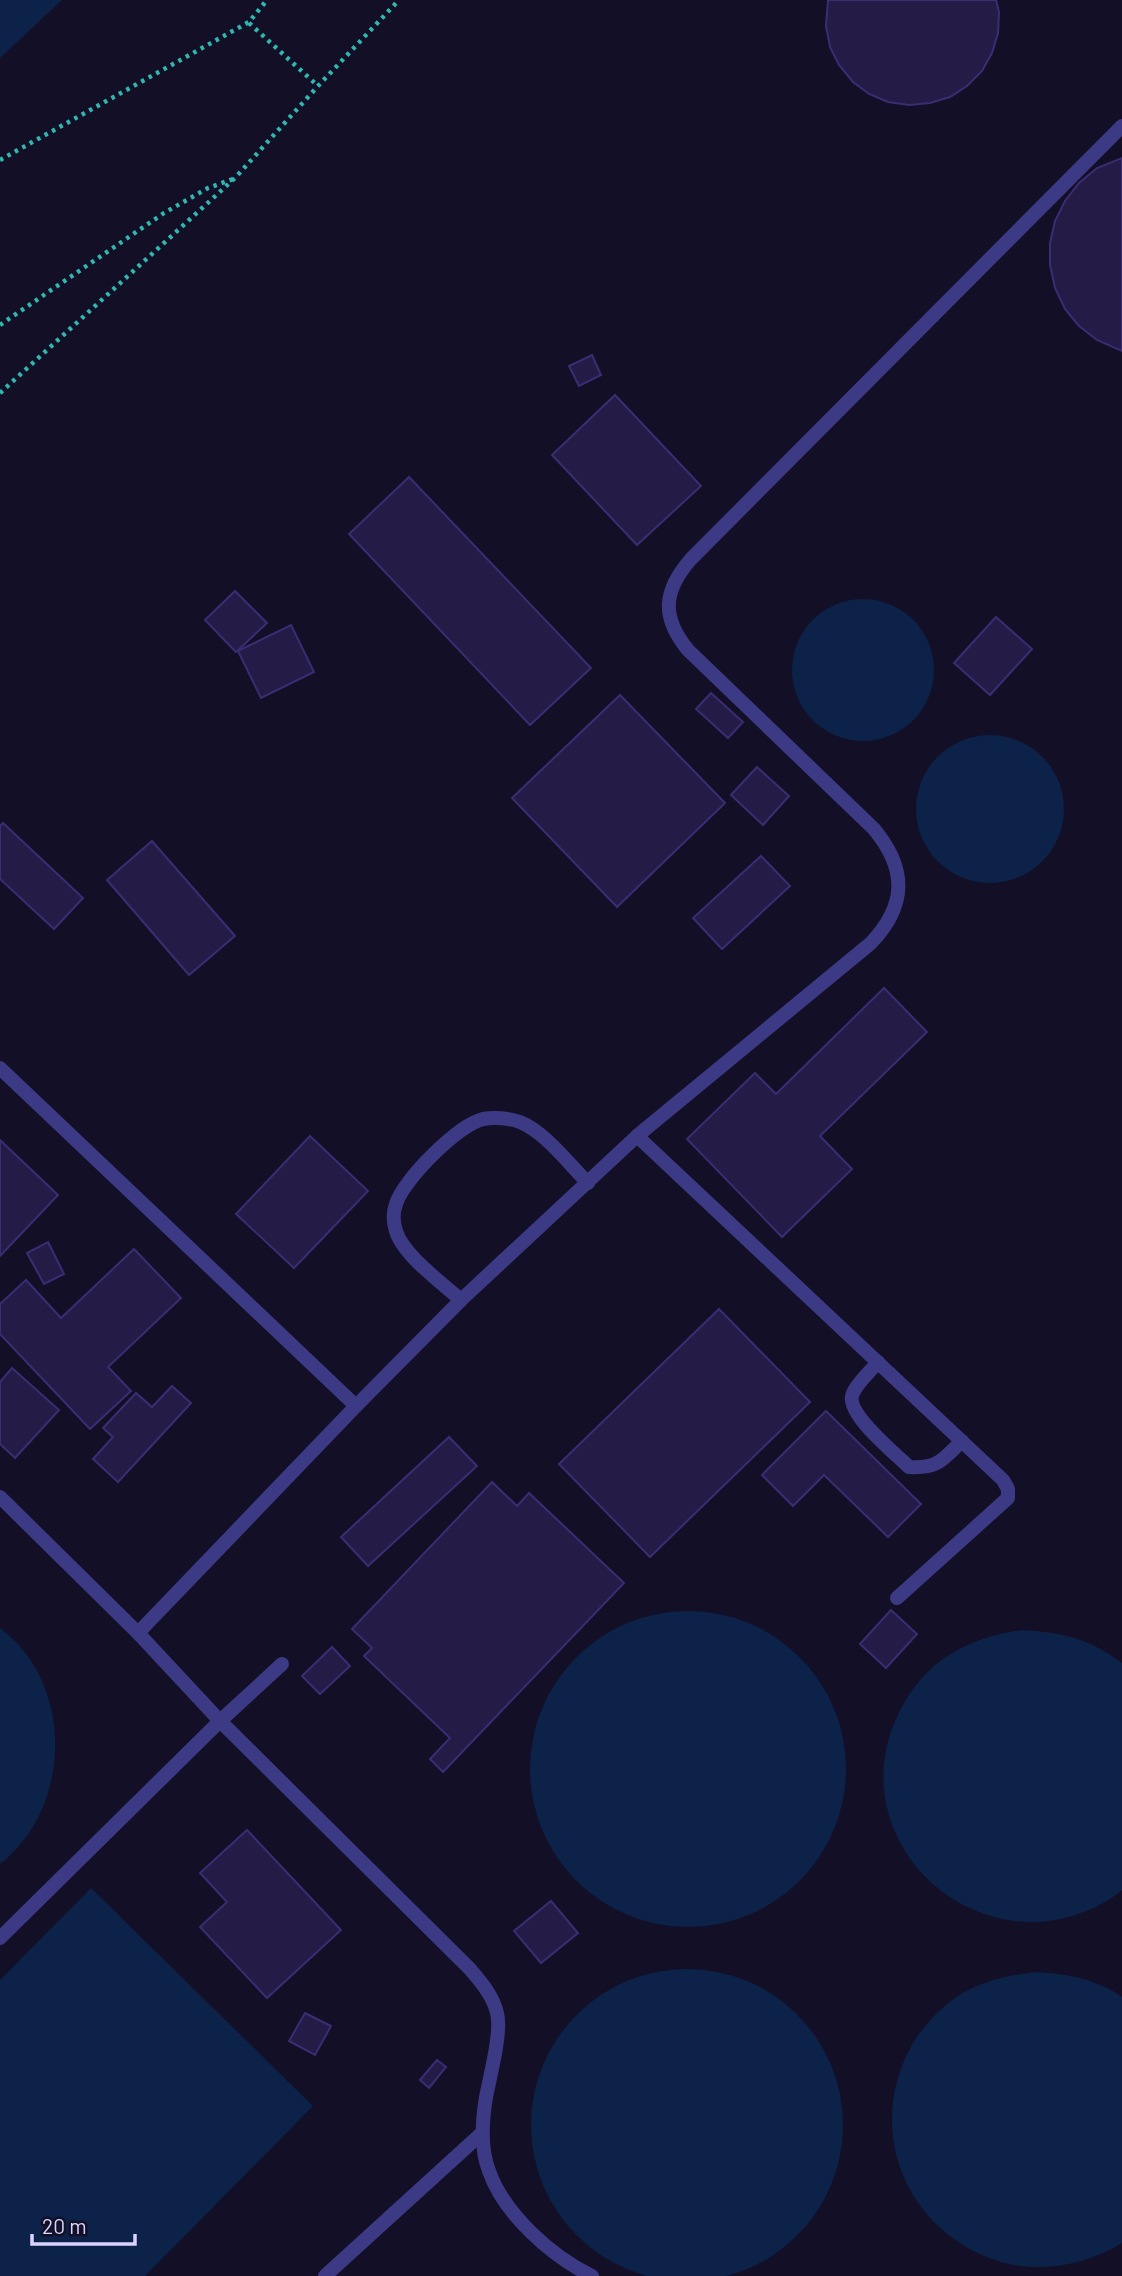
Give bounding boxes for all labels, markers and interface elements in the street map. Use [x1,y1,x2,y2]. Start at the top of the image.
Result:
scale bar [32,2202,135,2246]
text: 20 m [42,2213,87,2238]

